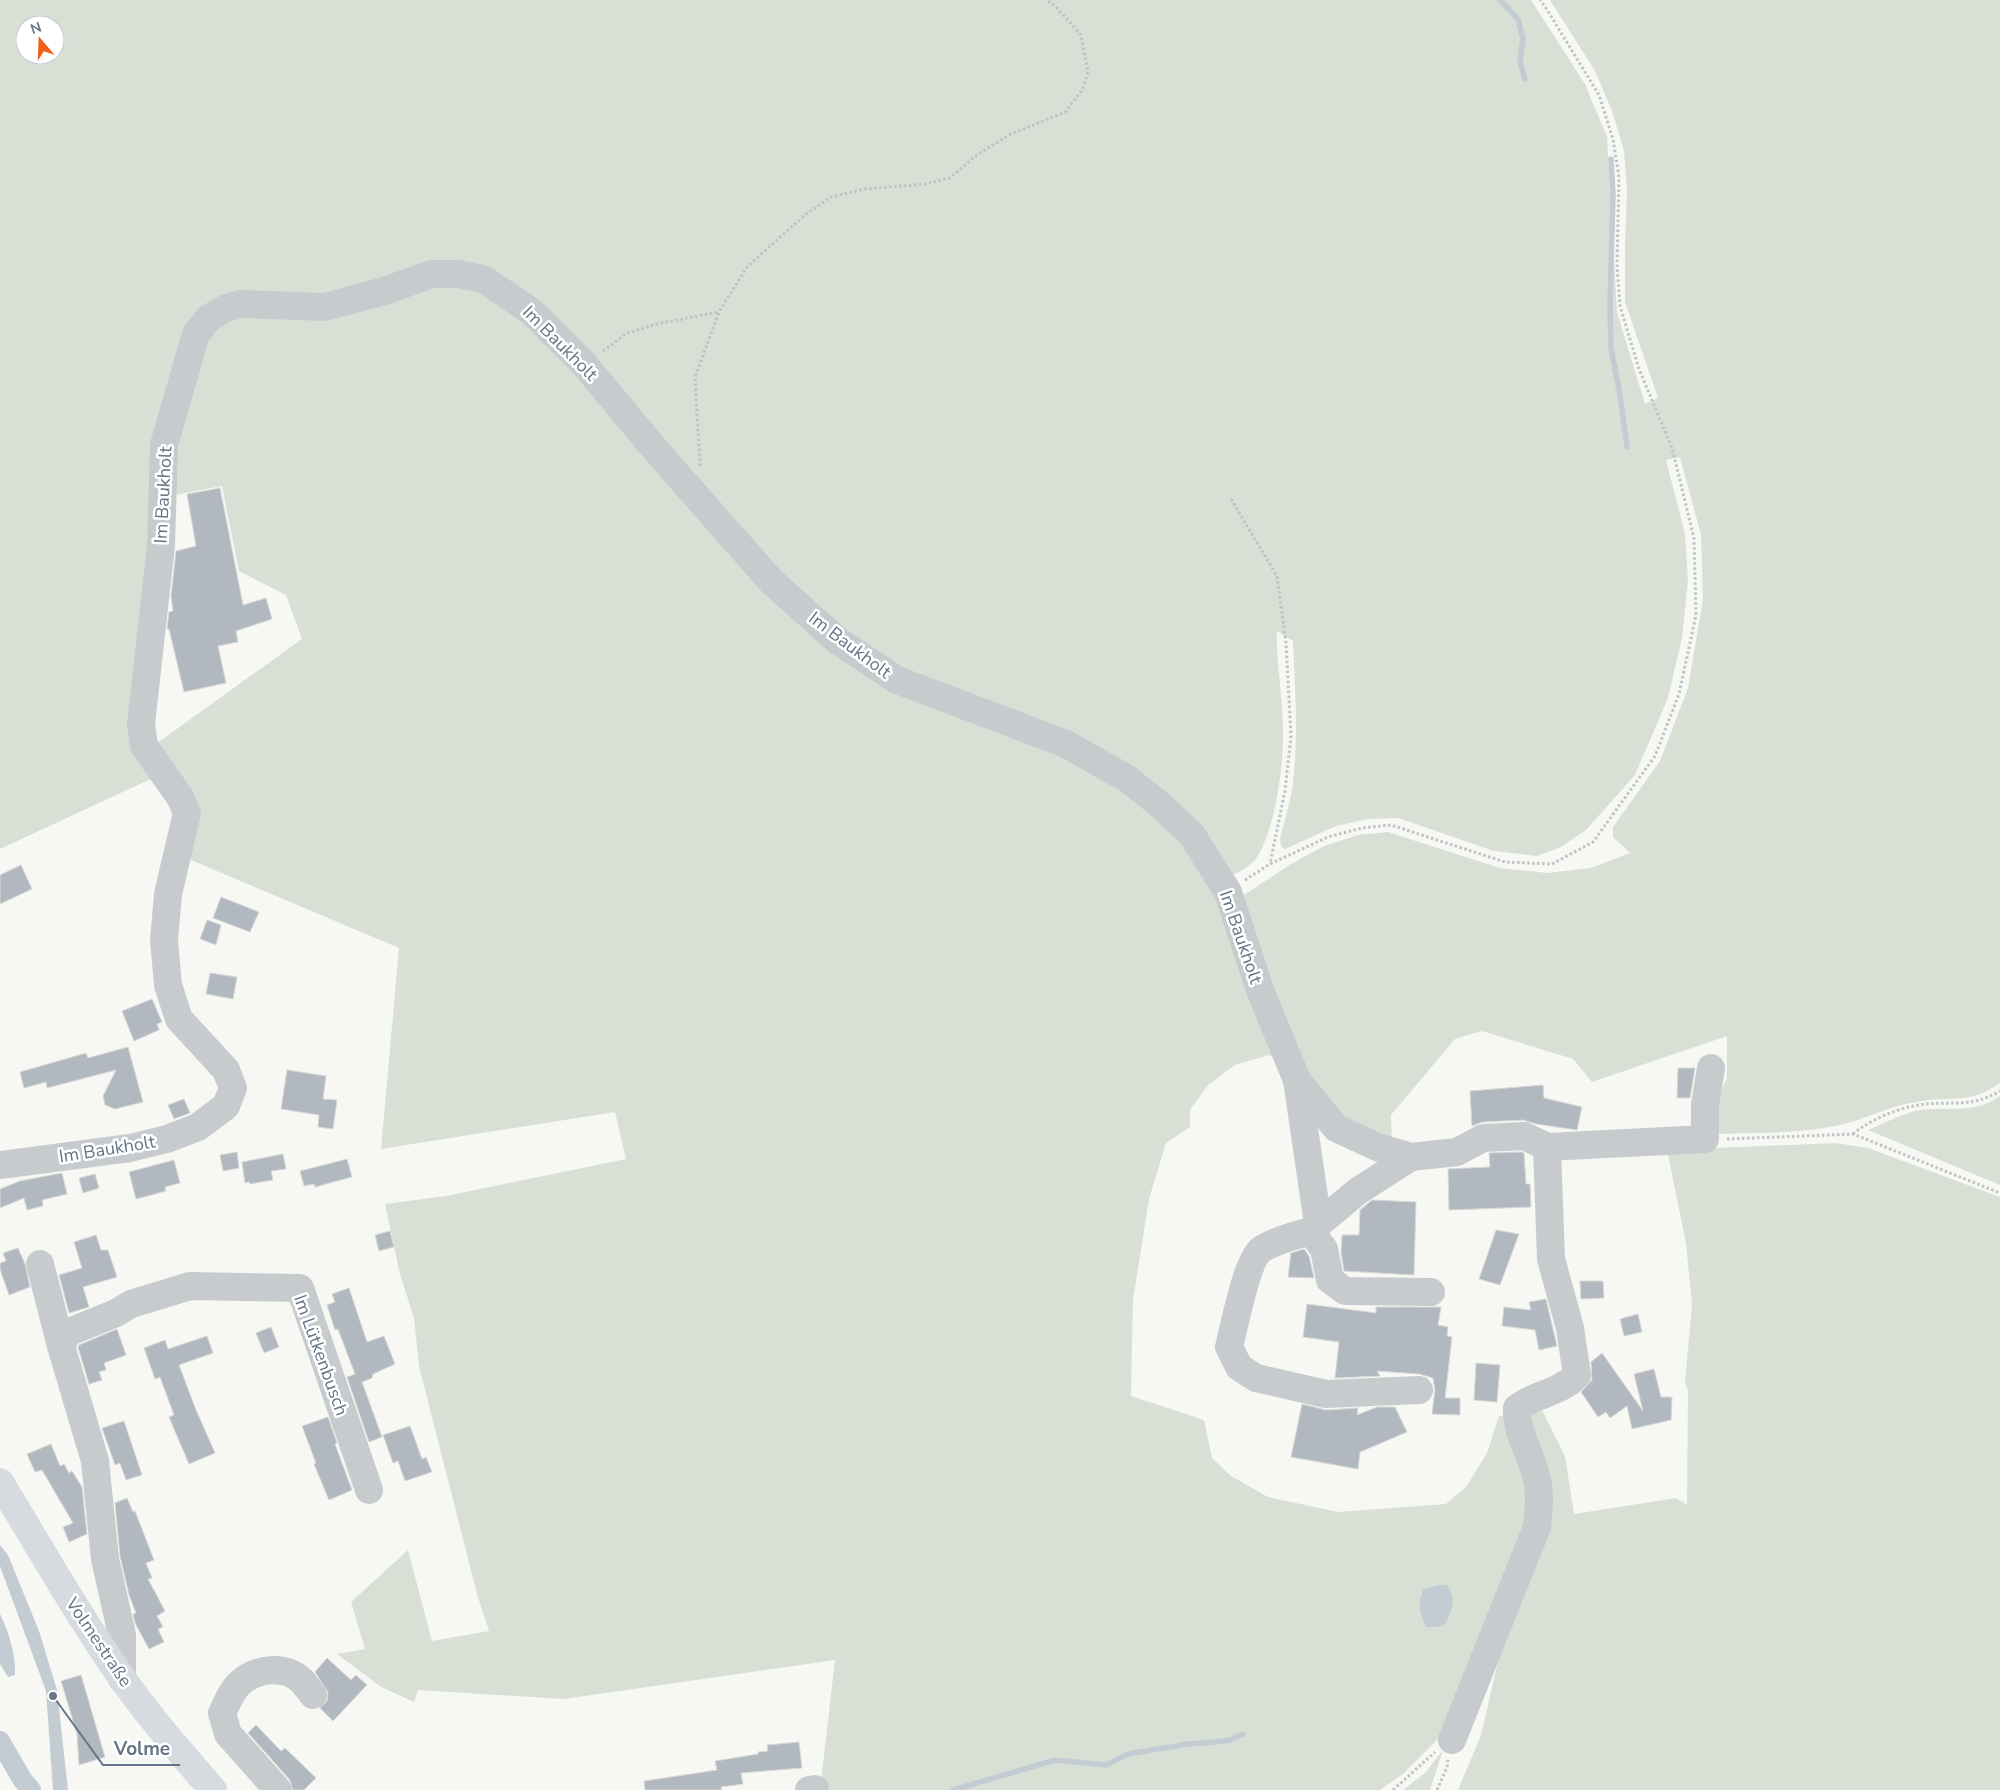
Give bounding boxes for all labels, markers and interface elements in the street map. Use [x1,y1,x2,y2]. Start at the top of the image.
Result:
north arrow [15,15,65,65]
text: N [28,17,44,39]
street label: Im Baukholt [517,300,603,386]
street label: Im Baukholt [148,445,178,544]
street label: Im Baukholt [804,606,897,684]
street label: Im Baukholt [1214,887,1268,987]
street label: Im Baukholt [57,1129,158,1168]
street label: Im Lütkenbusch [288,1291,354,1419]
street label: Volmestraße [60,1592,138,1691]
callout: Volme [103,1731,180,1765]
text: Volme [113,1736,170,1762]

